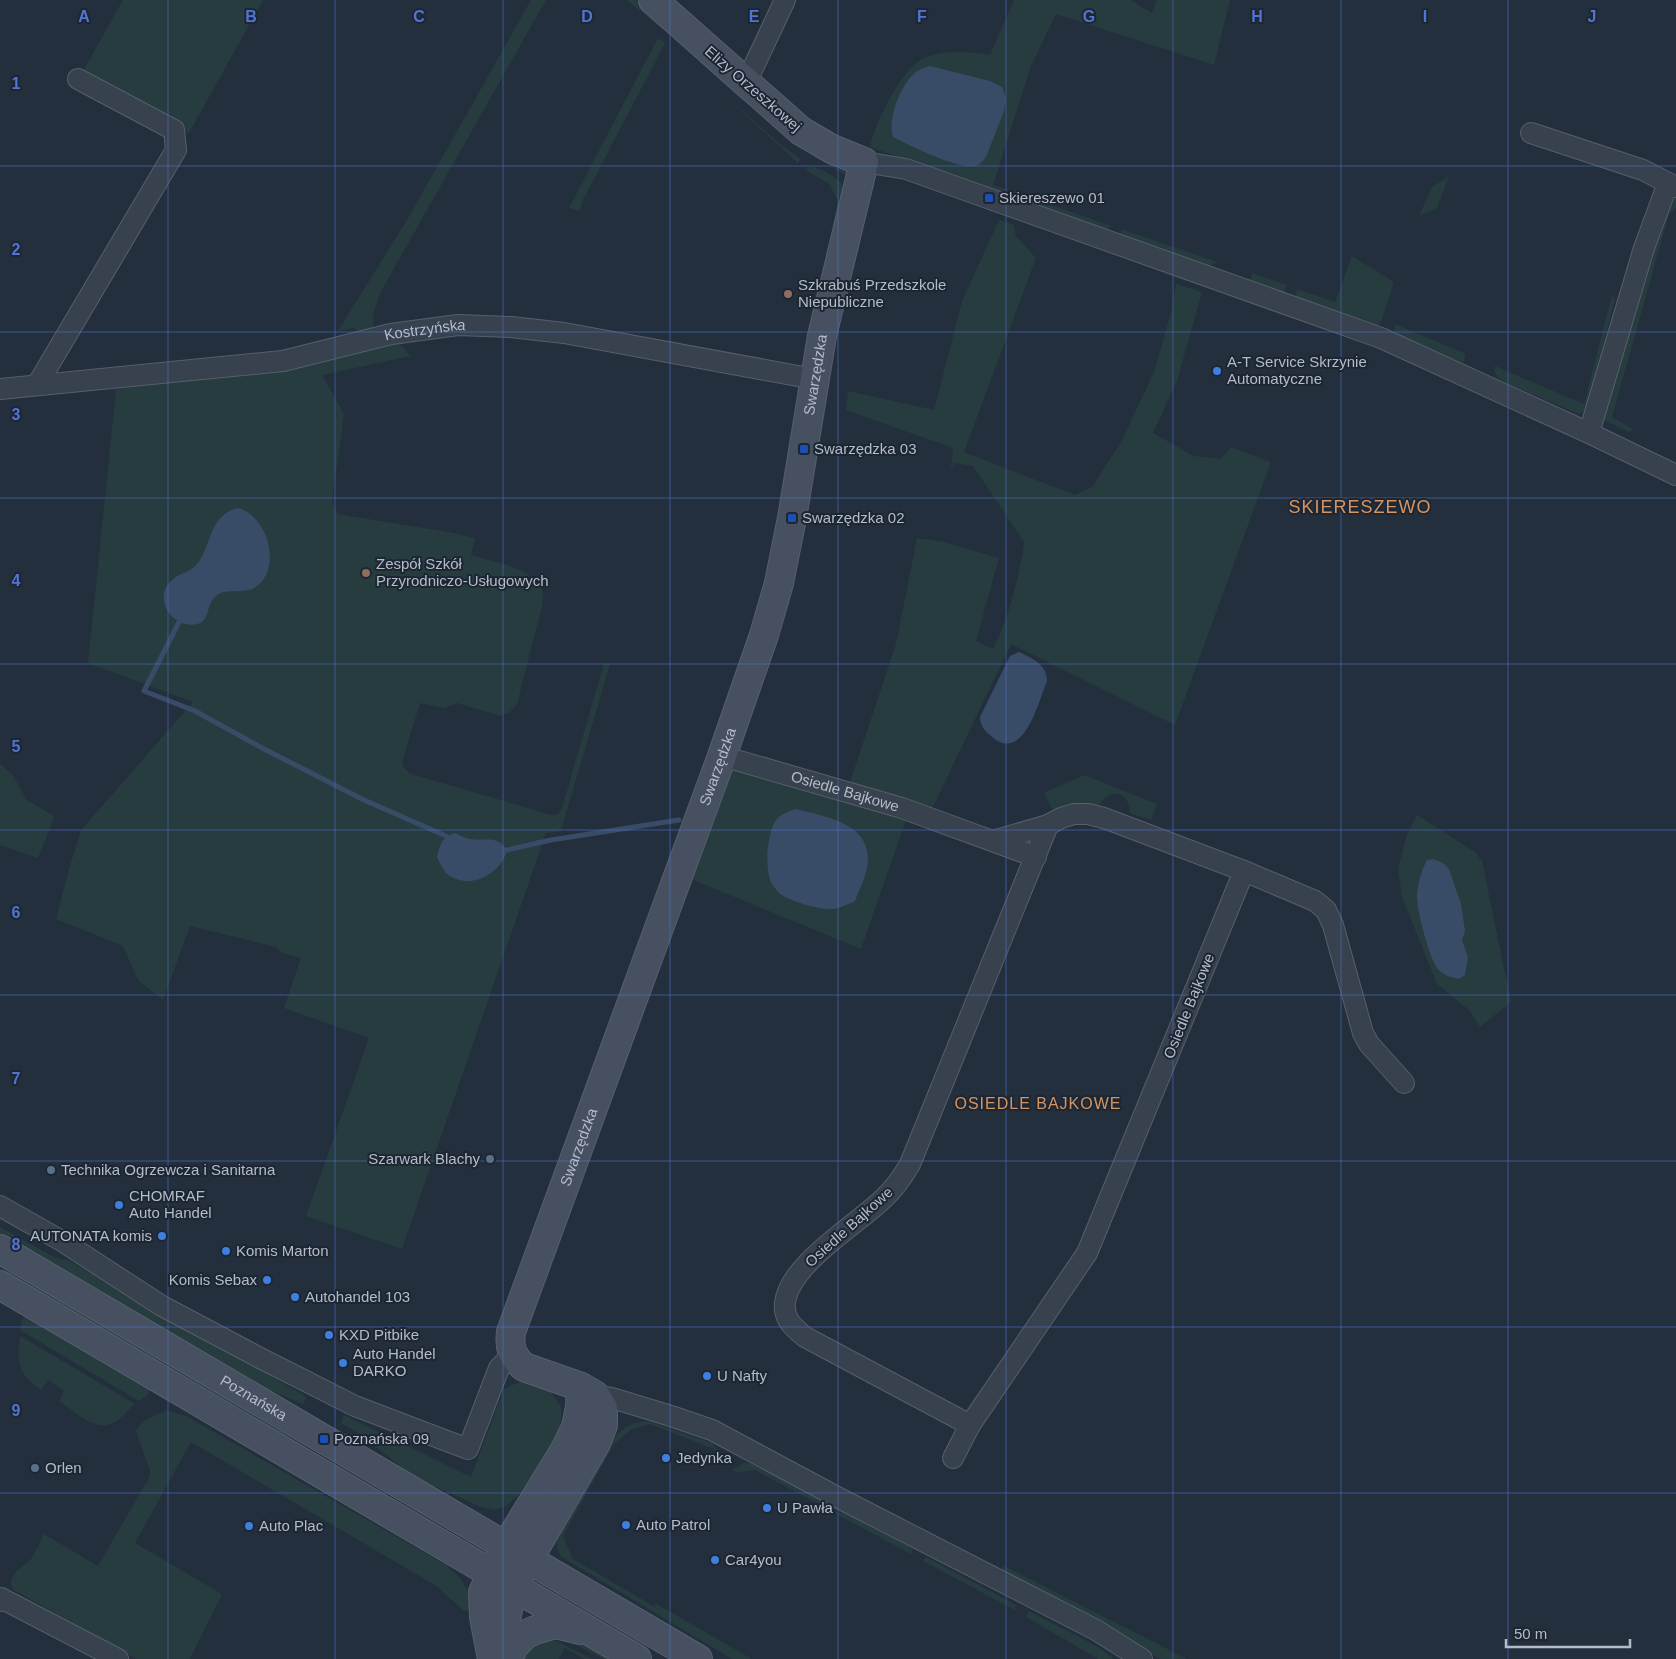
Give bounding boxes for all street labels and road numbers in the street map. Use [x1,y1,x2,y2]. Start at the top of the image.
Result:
street label: Elizy Orzeszkowej [702,42,805,135]
street label: Kostrzyńska [382,316,467,343]
street label: Swarzędzka [800,332,830,416]
street label: Swarzędzka [696,725,739,808]
street label: Osiedle Bajkowe [789,767,901,815]
street label: Osiedle Bajkowe [1160,951,1217,1061]
street label: Swarzędzka [556,1105,601,1188]
street label: Osiedle Bajkowe [801,1183,896,1270]
street label: Poznańska [217,1371,291,1424]

